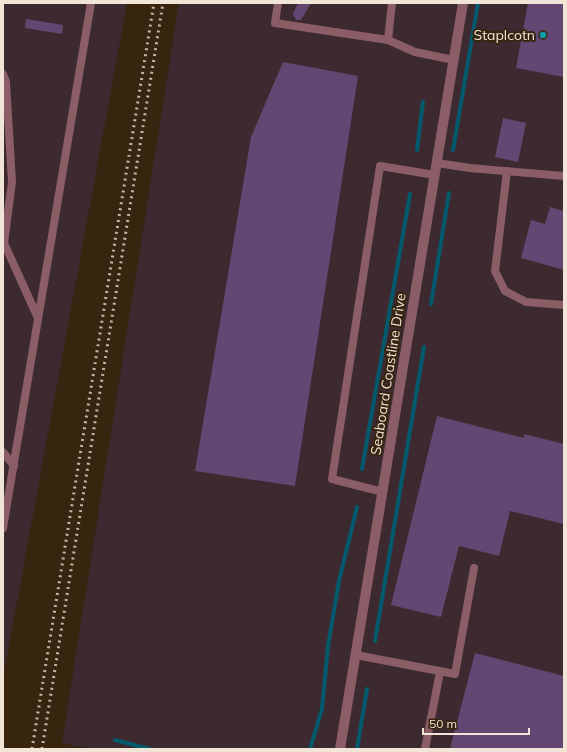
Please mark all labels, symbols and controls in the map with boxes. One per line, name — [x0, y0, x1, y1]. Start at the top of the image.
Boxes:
place label: Staplcotn — [473, 26, 535, 44]
marker: Staplcotn — [538, 30, 548, 40]
street label: Seaboard Coastline Drive — [366, 292, 410, 456]
scale bar — [423, 710, 529, 736]
text: 50 m — [429, 716, 457, 731]

